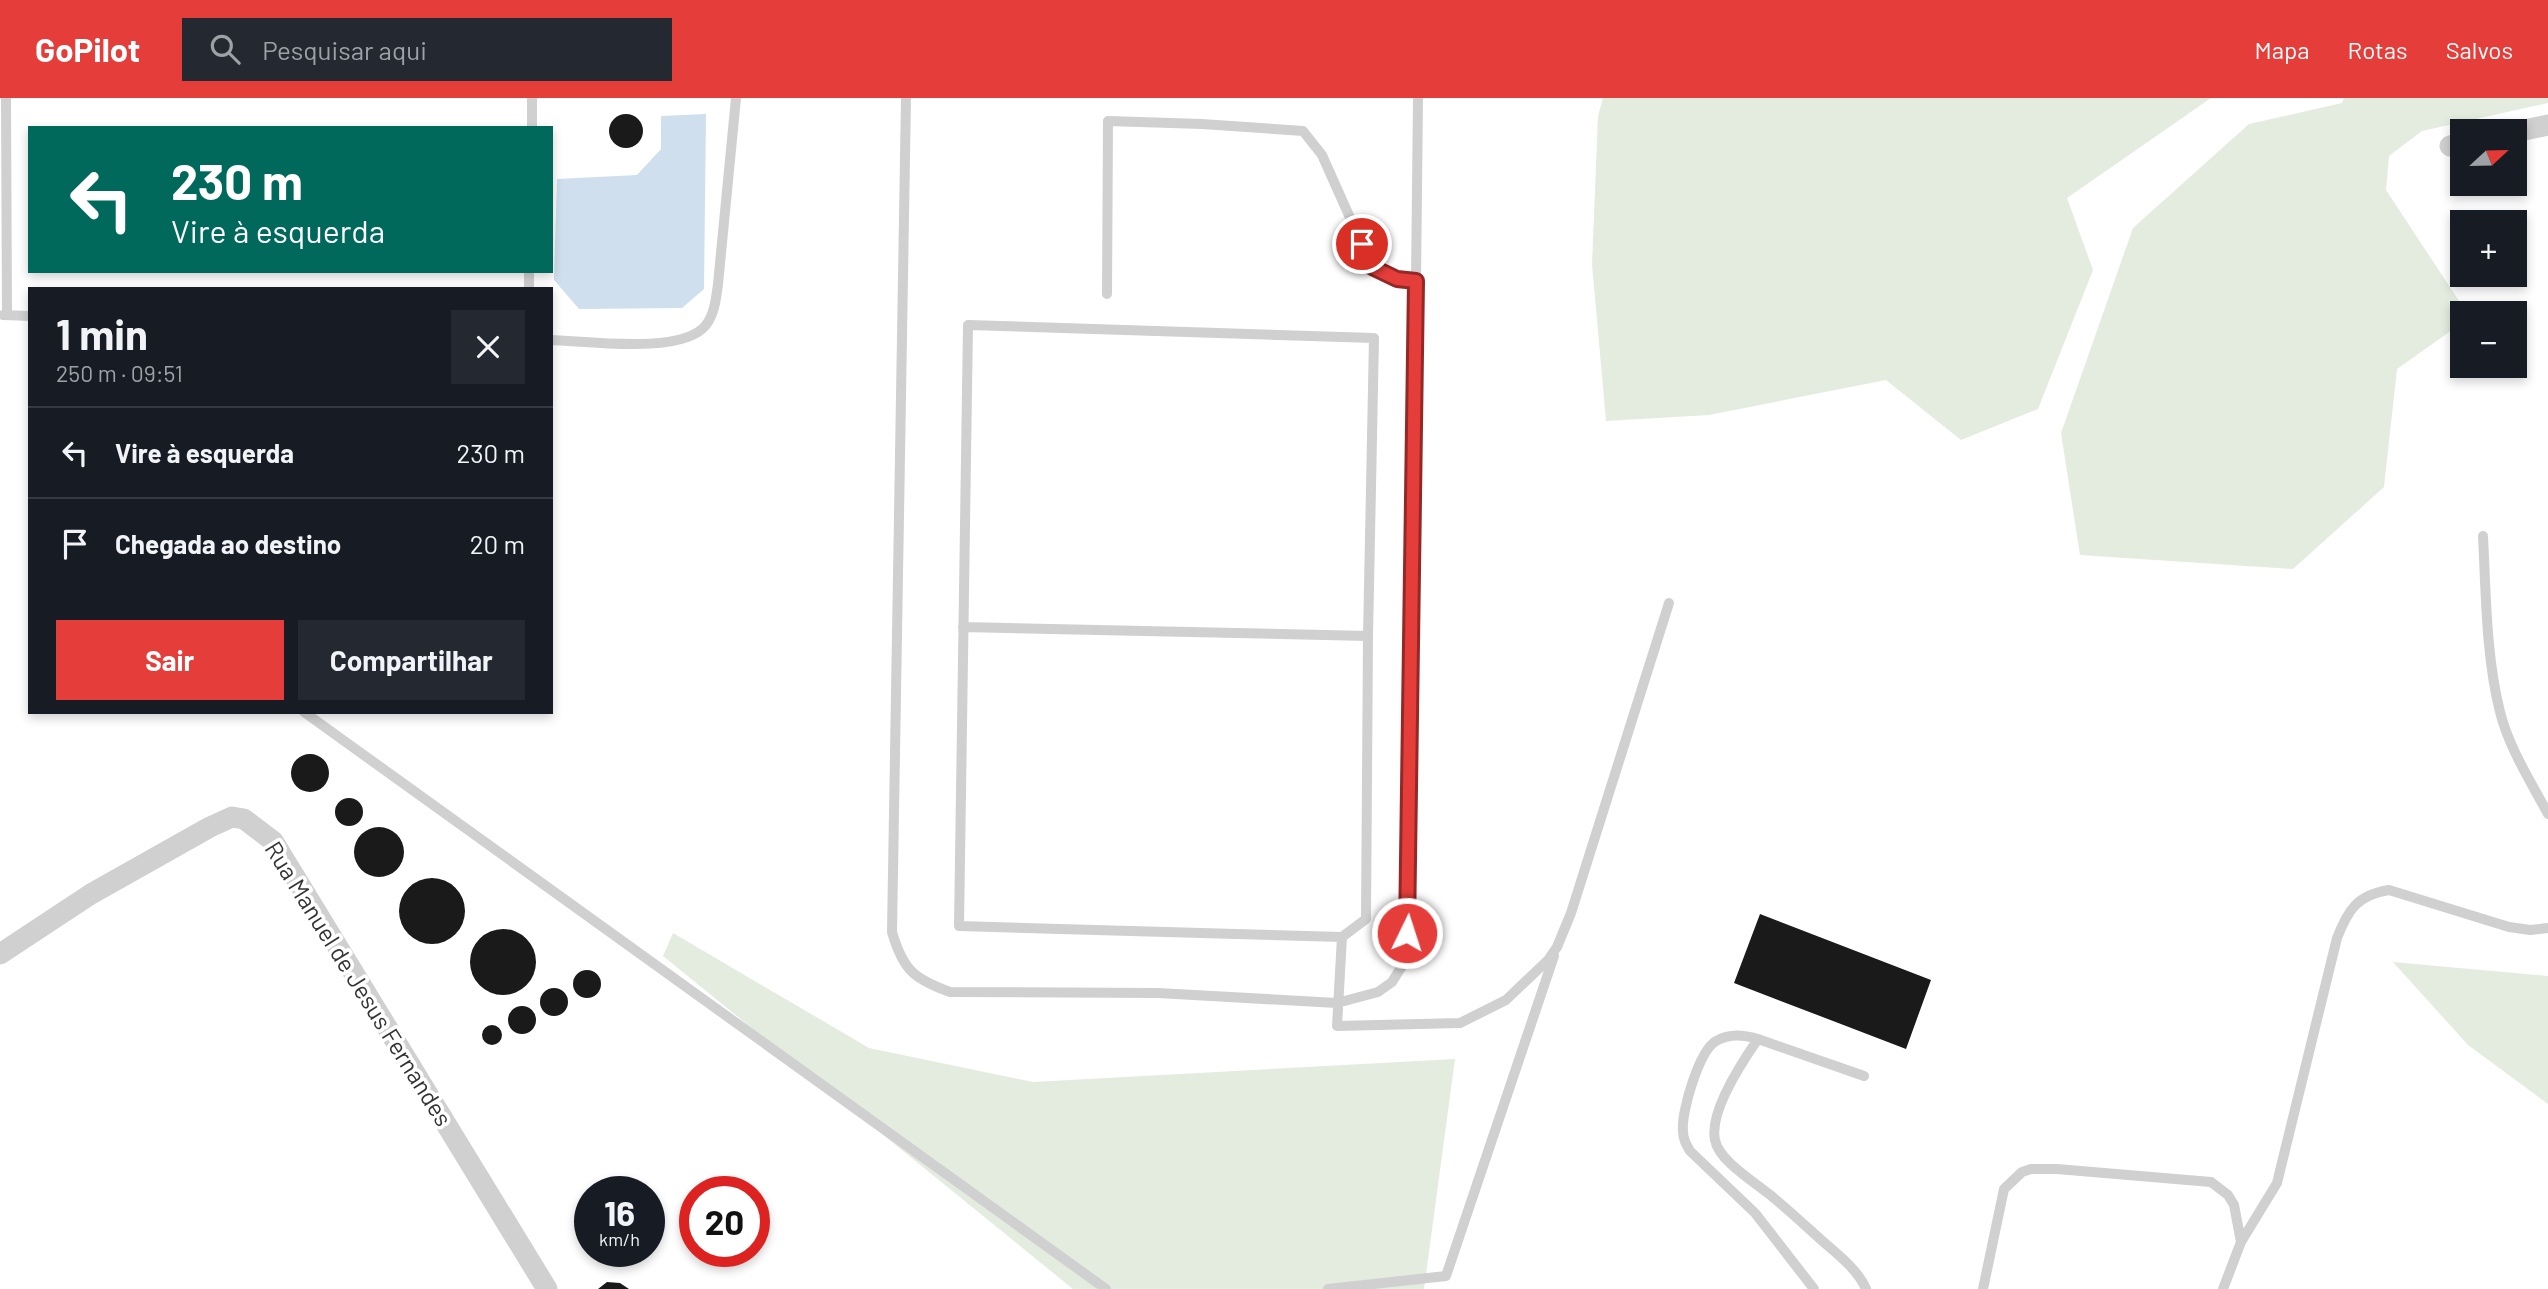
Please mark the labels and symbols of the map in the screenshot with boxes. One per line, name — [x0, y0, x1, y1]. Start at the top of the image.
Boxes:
north arrow — [2450, 119, 2527, 196]
pin — [1332, 214, 1392, 274]
street label: Rua Manuel de Jesus Fernandes — [259, 836, 459, 1131]
position arrow — [1370, 896, 1444, 970]
speed limit sign: 20 — [679, 1176, 770, 1267]

